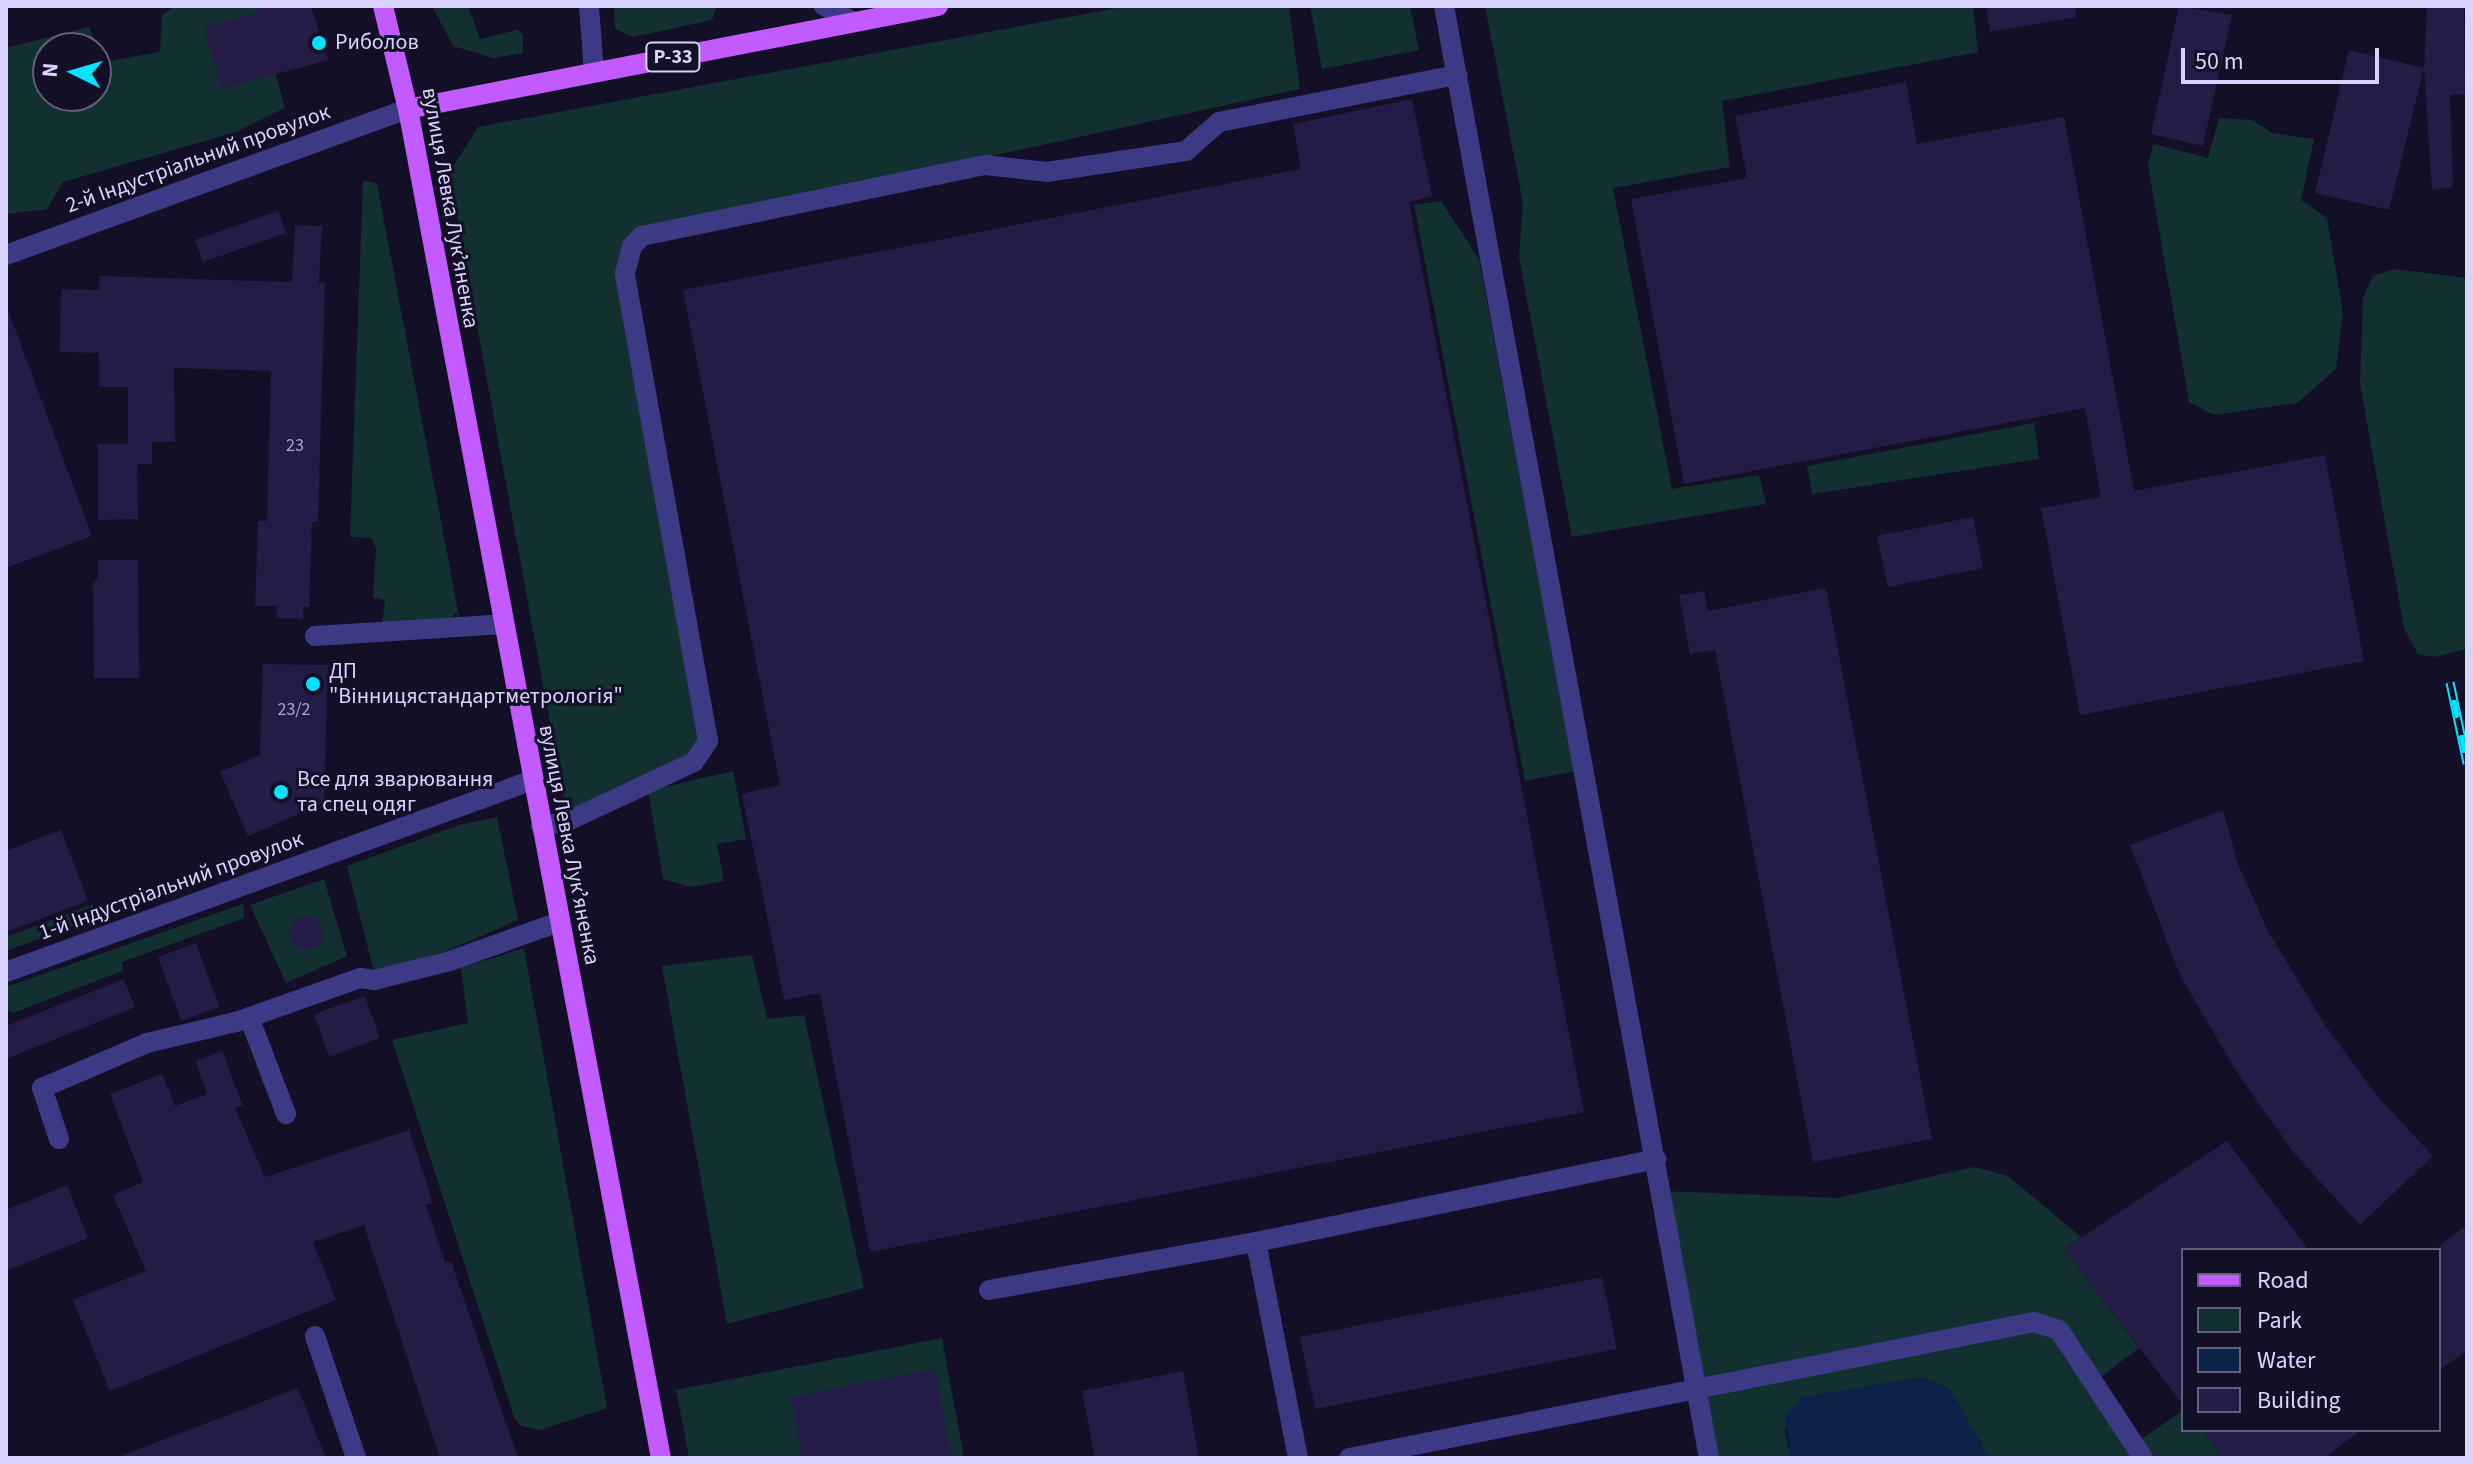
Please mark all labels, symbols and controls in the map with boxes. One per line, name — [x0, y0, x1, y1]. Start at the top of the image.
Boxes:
place label: Риболов — [335, 30, 419, 56]
north arrow — [32, 32, 112, 112]
scale bar — [2185, 32, 2383, 82]
marker: Риболов — [310, 34, 328, 52]
road number: Р-33 — [645, 41, 701, 73]
text: 50 m — [2195, 44, 2244, 79]
text: N — [34, 61, 67, 79]
street label: вулиця Левка Лукʼяненка — [416, 86, 484, 330]
street label: 2-й Індустріальний провулок — [62, 99, 334, 219]
house number: 23 — [286, 435, 304, 457]
place label: ДП "Вінницястандартметрологія" — [329, 658, 623, 710]
marker: ДП "Вінницястандартметрологія" — [304, 675, 322, 693]
house number: 23/2 — [277, 699, 311, 721]
street label: вулиця Левка Лукʼяненка — [533, 723, 605, 967]
place label: Все для зварювання та спец одяг — [297, 766, 493, 818]
marker: Все для зварювання та спец одяг — [272, 783, 290, 801]
street label: 1-й Індустріальний провулок — [35, 826, 307, 946]
legend — [2181, 1248, 2441, 1432]
text: Road — [2257, 1263, 2309, 1298]
text: Park — [2257, 1303, 2302, 1338]
text: Water — [2257, 1343, 2315, 1378]
text: Building — [2257, 1383, 2341, 1418]

